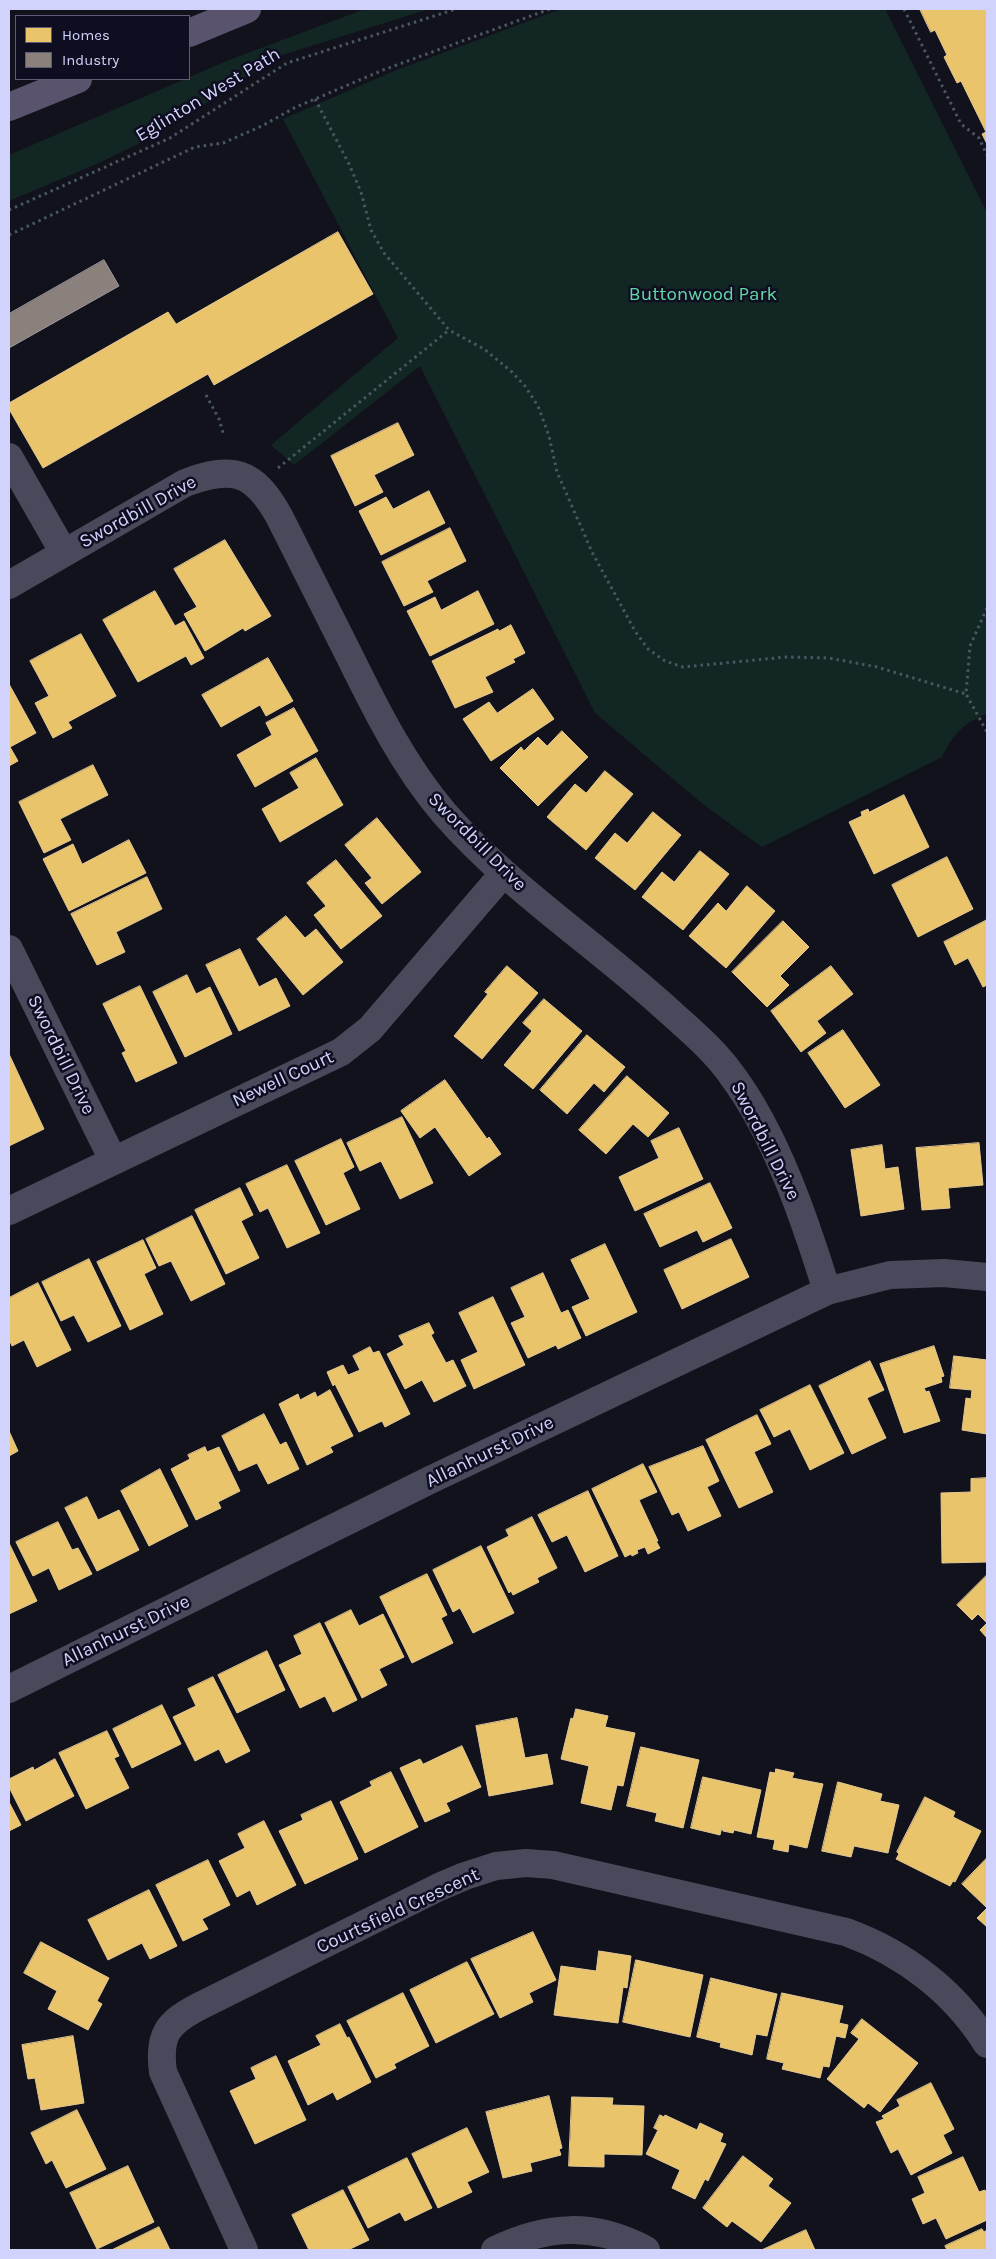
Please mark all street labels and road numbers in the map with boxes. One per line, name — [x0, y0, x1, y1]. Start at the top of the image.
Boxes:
street label: Eglinton West Path — [132, 43, 284, 147]
street label: Swordbill Drive — [76, 470, 200, 554]
street label: Swordbill Drive — [423, 788, 531, 896]
street label: Swordbill Drive — [22, 991, 100, 1119]
street label: Newell Court — [229, 1046, 337, 1112]
street label: Swordbill Drive — [725, 1078, 805, 1204]
street label: Allanhurst Drive — [422, 1411, 558, 1493]
street label: Allanhurst Drive — [58, 1590, 194, 1672]
street label: Courtsfield Crescent — [313, 1863, 483, 1959]

